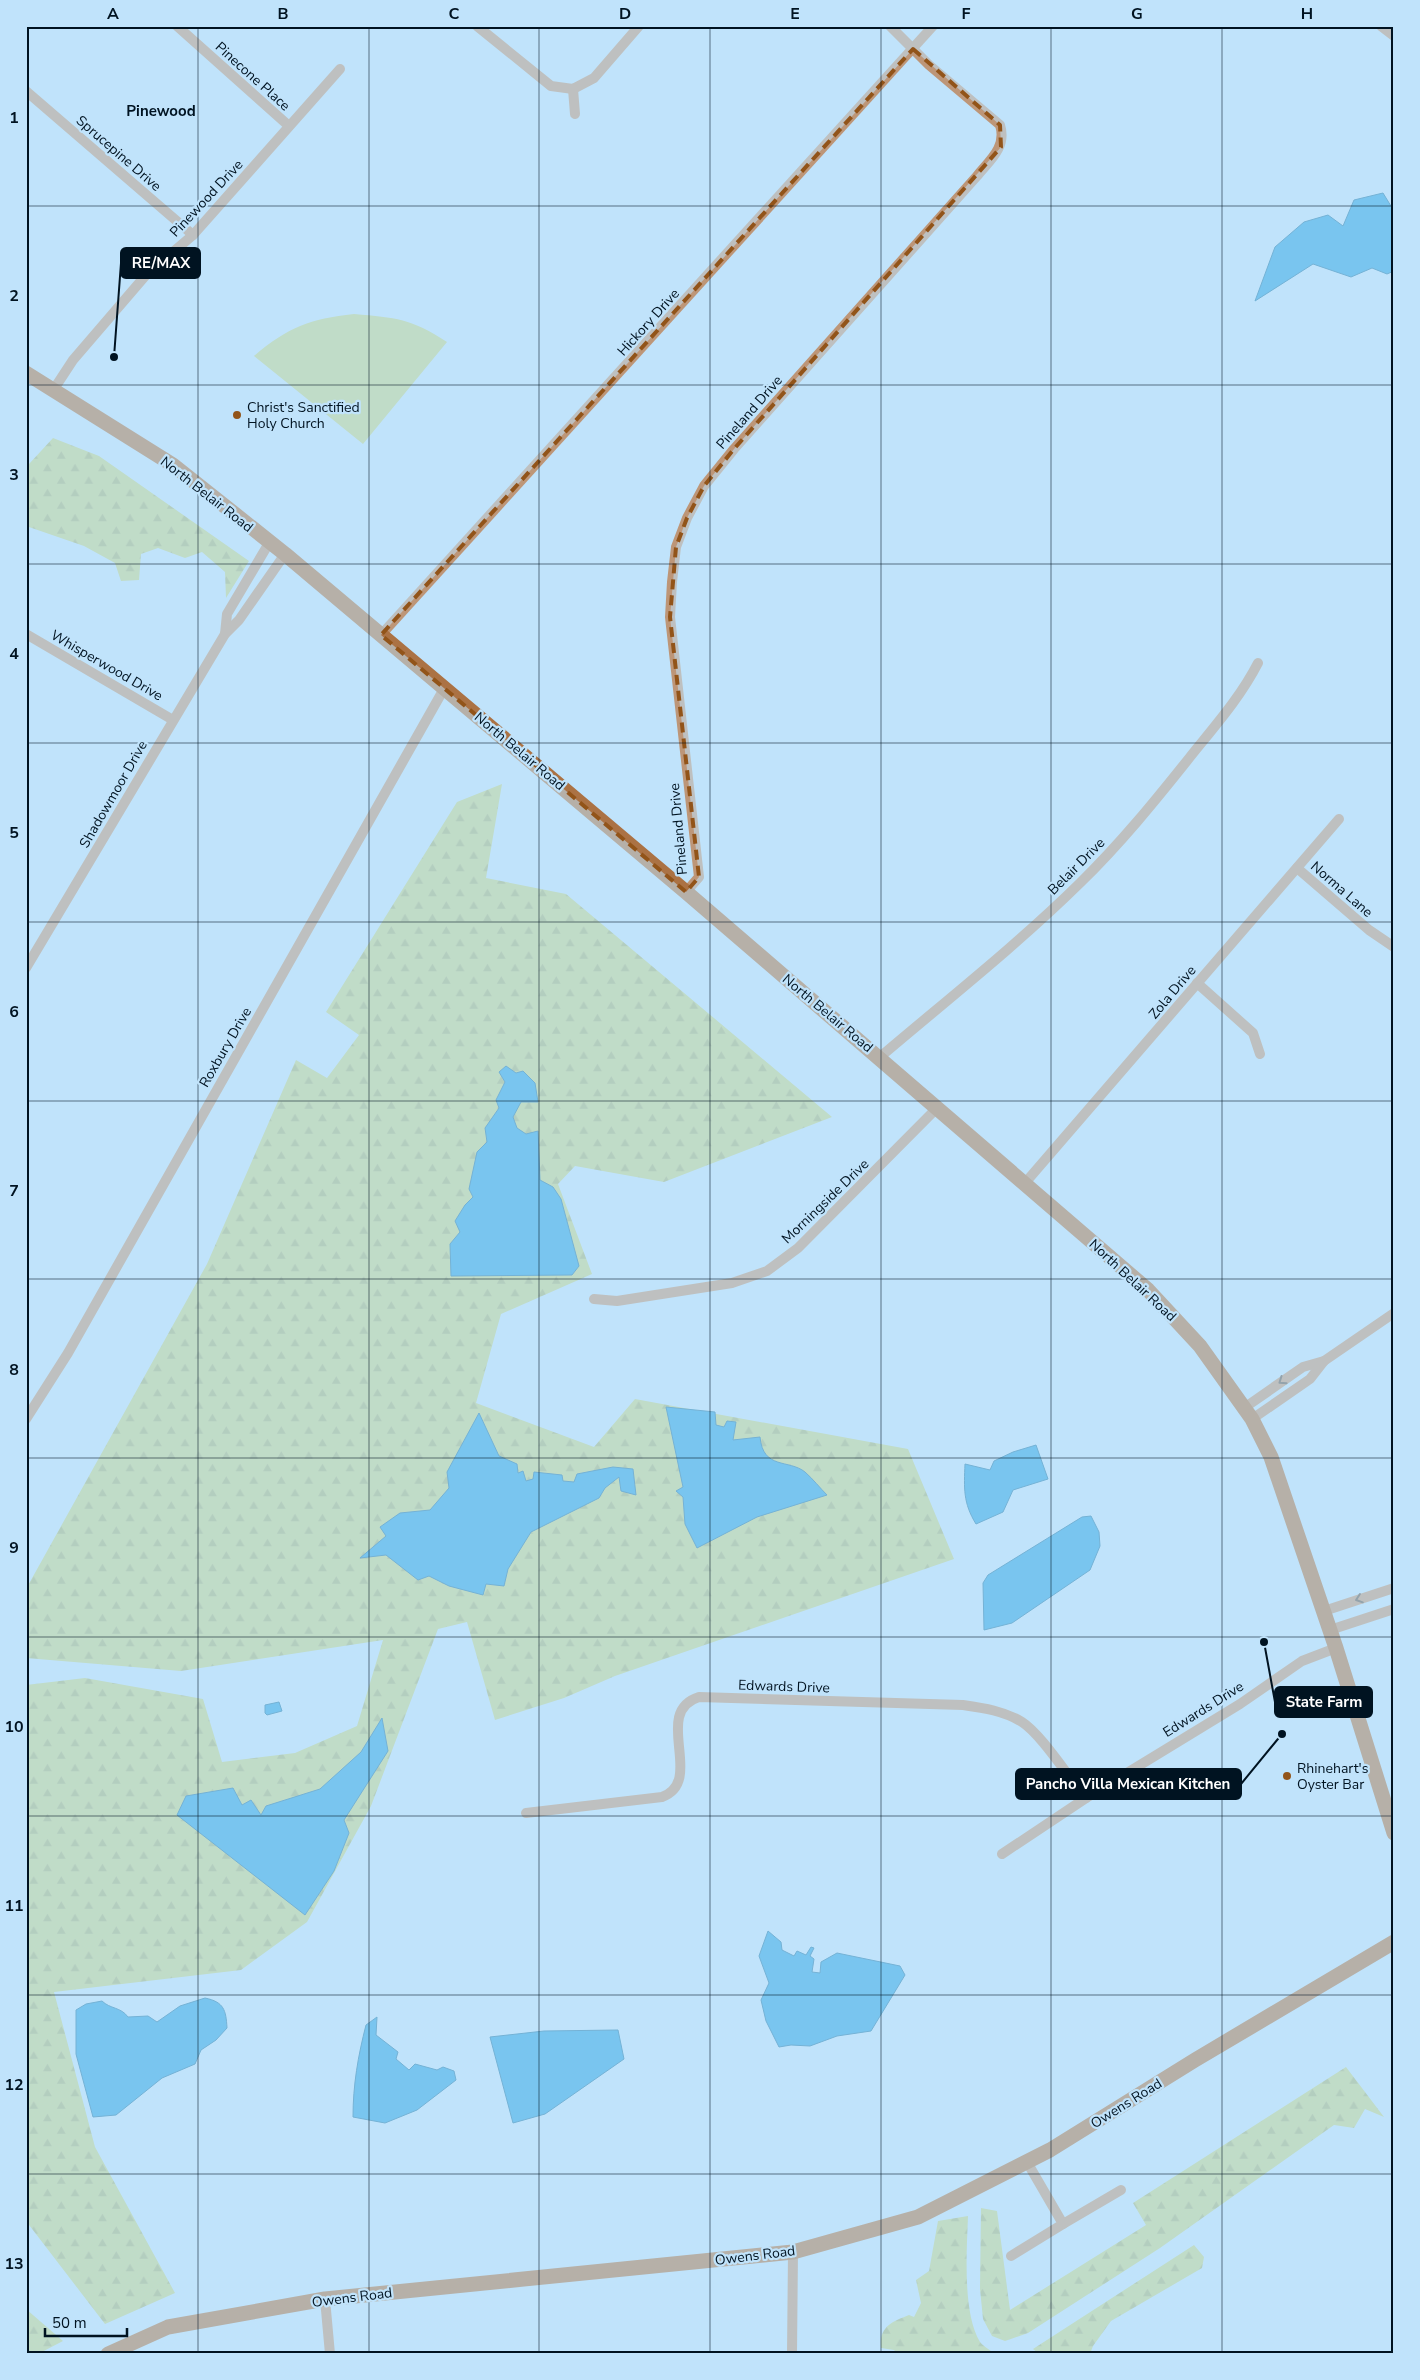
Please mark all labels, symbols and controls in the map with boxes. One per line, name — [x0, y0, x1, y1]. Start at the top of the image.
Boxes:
text: A — [107, 3, 119, 25]
text: B — [277, 3, 289, 25]
text: C — [449, 3, 460, 25]
text: D — [619, 3, 631, 25]
text: E — [790, 3, 800, 25]
text: F — [962, 3, 971, 25]
text: G — [1131, 3, 1143, 25]
text: H — [1301, 3, 1313, 25]
street label: Pinecone Place — [211, 38, 294, 115]
district label: Pinewood — [126, 101, 196, 121]
text: 1 — [9, 107, 19, 129]
street label: Sprucepine Drive — [72, 111, 165, 196]
street label: Pinewood Drive — [165, 155, 247, 241]
callout: RE/MAX — [121, 248, 200, 278]
text: RE/MAX — [132, 253, 191, 273]
text: 2 — [9, 285, 19, 307]
street label: Hickory Drive — [613, 285, 684, 360]
street label: Pineland Drive — [712, 371, 787, 453]
place label: Christ's Sanctified Holy Church — [247, 398, 360, 433]
marker: Christ's Sanctified Holy Church — [231, 409, 243, 421]
street label: North Belair Road — [156, 452, 257, 537]
text: 3 — [9, 464, 19, 486]
street label: Whisperwood Drive — [47, 626, 166, 705]
text: 4 — [9, 643, 19, 665]
street label: North Belair Road — [470, 708, 569, 795]
street label: Shadowmoor Drive — [75, 737, 152, 851]
street label: Pineland Drive — [665, 782, 692, 876]
text: 5 — [9, 822, 19, 844]
street label: Belair Drive — [1044, 834, 1109, 899]
street label: Norma Lane — [1307, 857, 1377, 922]
street label: Zola Drive — [1144, 962, 1200, 1023]
street label: North Belair Road — [778, 970, 877, 1057]
text: 6 — [9, 1001, 19, 1023]
street label: Roxbury Drive — [195, 1004, 256, 1091]
street label: Morningside Drive — [778, 1155, 873, 1248]
text: 7 — [9, 1180, 19, 1202]
street label: North Belair Road — [1085, 1235, 1180, 1326]
text: 8 — [9, 1359, 19, 1381]
one-way arrow — [1279, 1375, 1288, 1384]
text: 9 — [9, 1537, 19, 1559]
one-way arrow — [1355, 1594, 1364, 1604]
street label: Edwards Drive — [738, 1675, 830, 1698]
street label: Edwards Drive — [1159, 1677, 1247, 1742]
callout: State Farm — [1275, 1687, 1372, 1717]
text: State Farm — [1286, 1692, 1362, 1712]
text: 10 — [4, 1716, 24, 1738]
place label: Rhinehart's Oyster Bar — [1297, 1759, 1369, 1794]
callout: Pancho Villa Mexican Kitchen — [1016, 1769, 1241, 1799]
marker: Rhinehart's Oyster Bar — [1281, 1770, 1293, 1782]
text: Pancho Villa Mexican Kitchen — [1026, 1774, 1230, 1794]
text: 11 — [4, 1895, 24, 1917]
text: 12 — [4, 2074, 24, 2096]
street label: Owens Road — [1087, 2074, 1166, 2133]
street label: Owens Road — [714, 2241, 796, 2270]
text: 13 — [4, 2253, 24, 2275]
street label: Owens Road — [311, 2283, 393, 2312]
scale bar — [45, 2305, 128, 2337]
text: 50 m — [52, 2313, 87, 2333]

